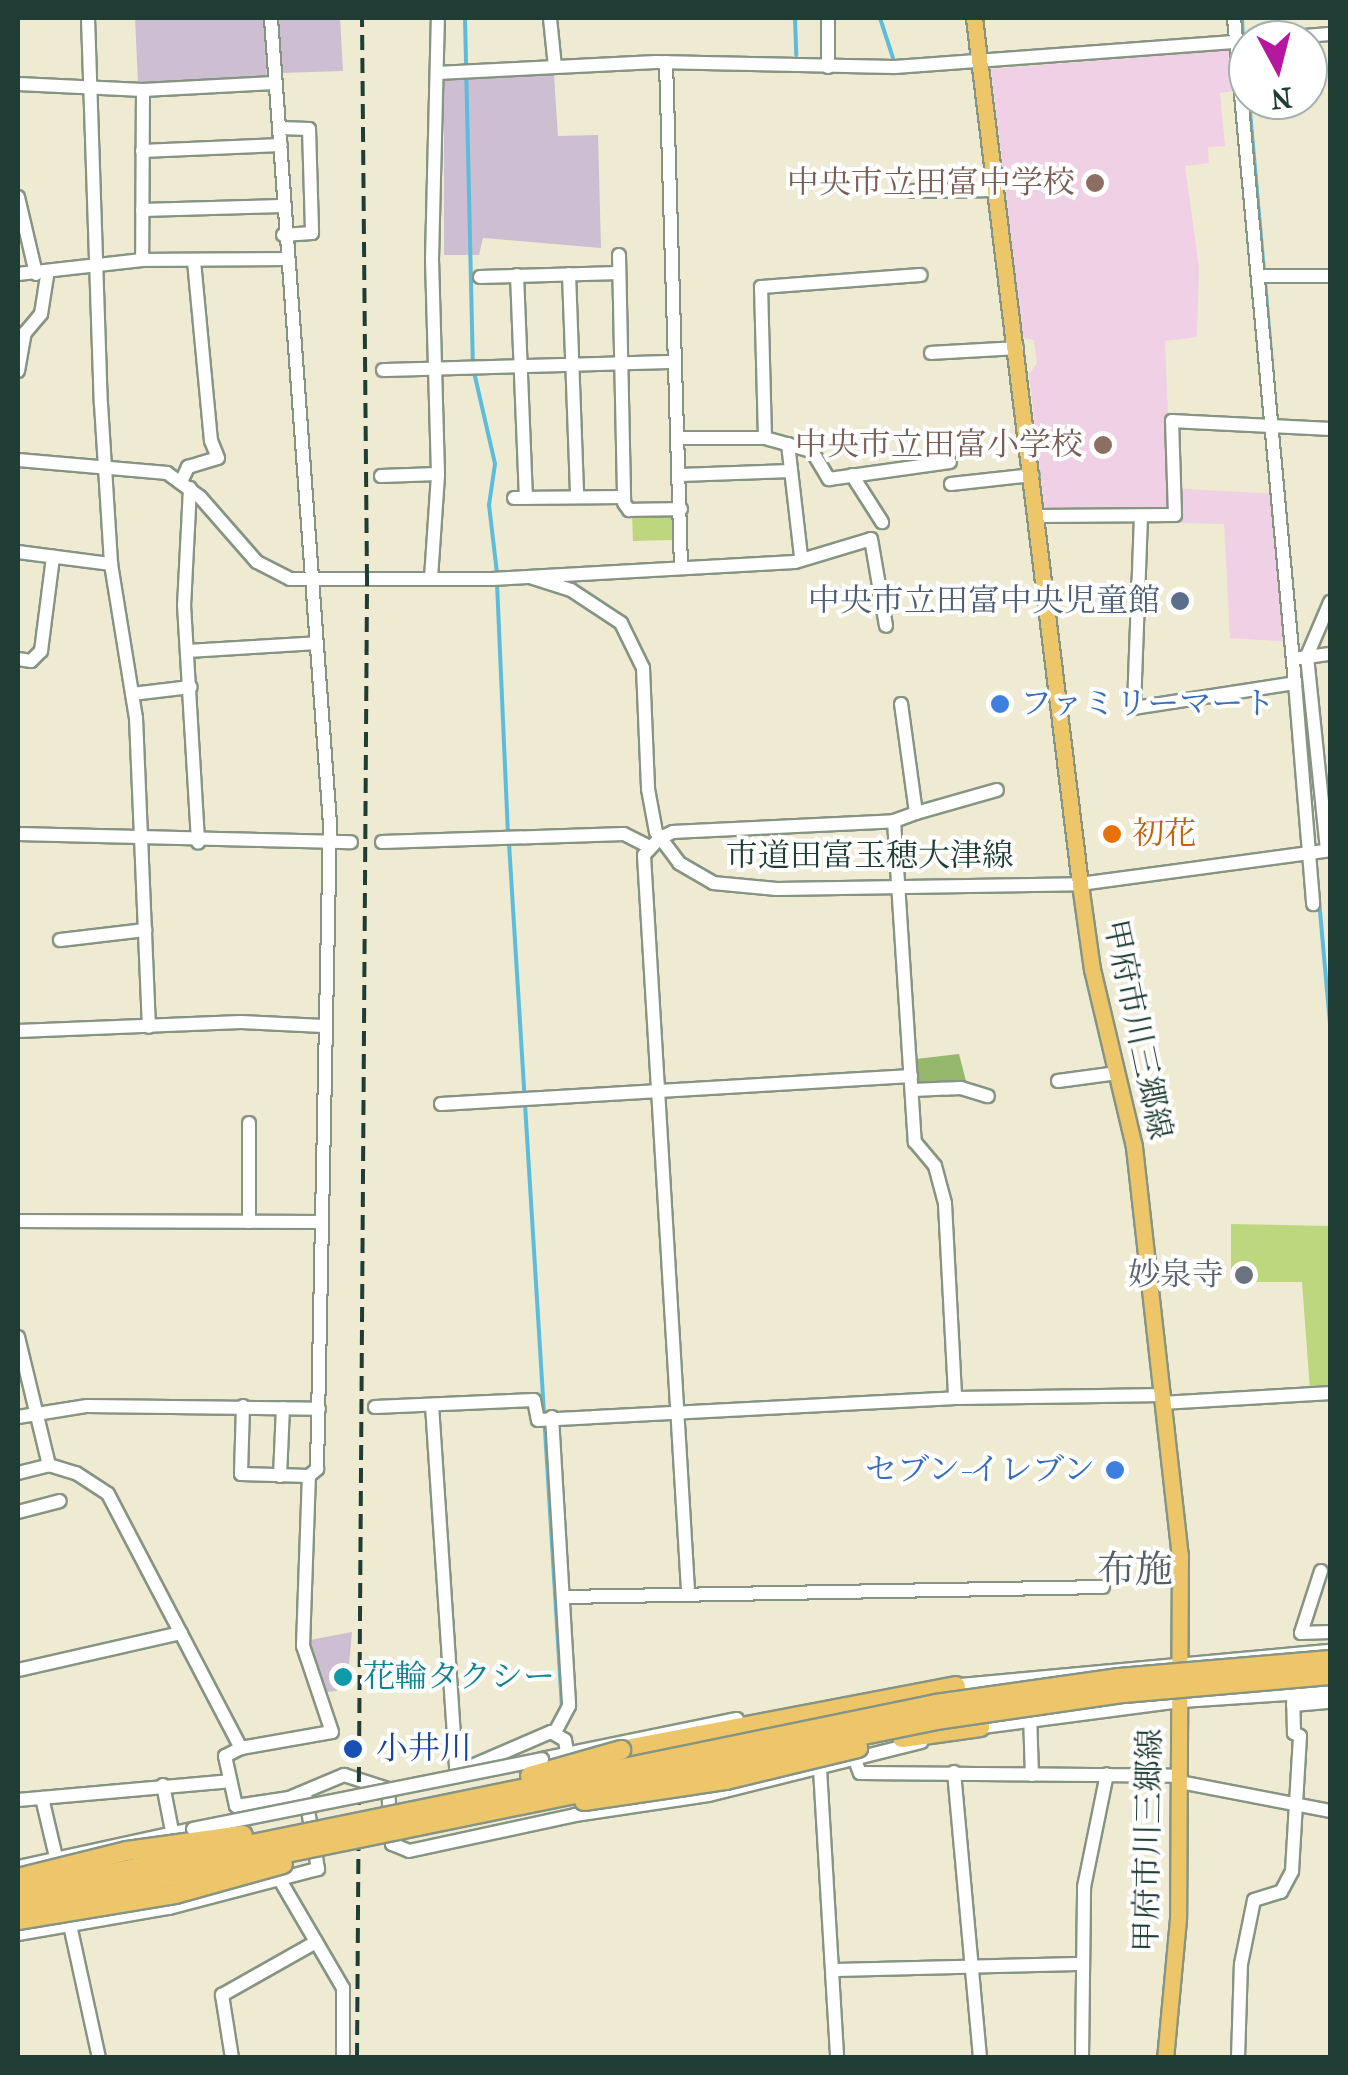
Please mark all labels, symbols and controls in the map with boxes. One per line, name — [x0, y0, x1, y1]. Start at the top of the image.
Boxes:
north arrow — [1228, 20, 1328, 120]
text: N — [1269, 81, 1294, 116]
place label: 中央市立田富中学校 — [787, 164, 1075, 202]
marker: 中央市立田富中学校 — [1084, 172, 1106, 194]
place label: 中央市立田富小学校 — [795, 426, 1083, 464]
marker: 中央市立田富小学校 — [1092, 434, 1114, 456]
place label: 中央市立田富中央児童館 — [808, 582, 1160, 620]
marker: 中央市立田富中央児童館 — [1169, 590, 1191, 612]
place label: ファミリーマート — [1020, 685, 1276, 723]
marker: ファミリーマート — [989, 693, 1011, 715]
place label: 初花 — [1132, 815, 1196, 853]
marker: 初花 — [1101, 823, 1123, 845]
street label: 市道田富玉穂大津線 — [726, 837, 1014, 875]
street label: 甲府市川三郷線 — [1095, 916, 1179, 1144]
place label: 妙泉寺 — [1128, 1256, 1224, 1294]
marker: 妙泉寺 — [1233, 1264, 1255, 1286]
place label: セブン-イレブン — [863, 1451, 1095, 1489]
marker: セブン-イレブン — [1104, 1459, 1126, 1481]
district label: 布施 — [1097, 1547, 1173, 1593]
place label: 花輪タクシー — [363, 1658, 555, 1696]
marker: 花輪タクシー — [332, 1666, 354, 1688]
street label: 甲府市川三郷線 — [1128, 1728, 1170, 1952]
place label: 小井川 — [376, 1730, 472, 1768]
marker: 小井川 — [340, 1736, 366, 1762]

